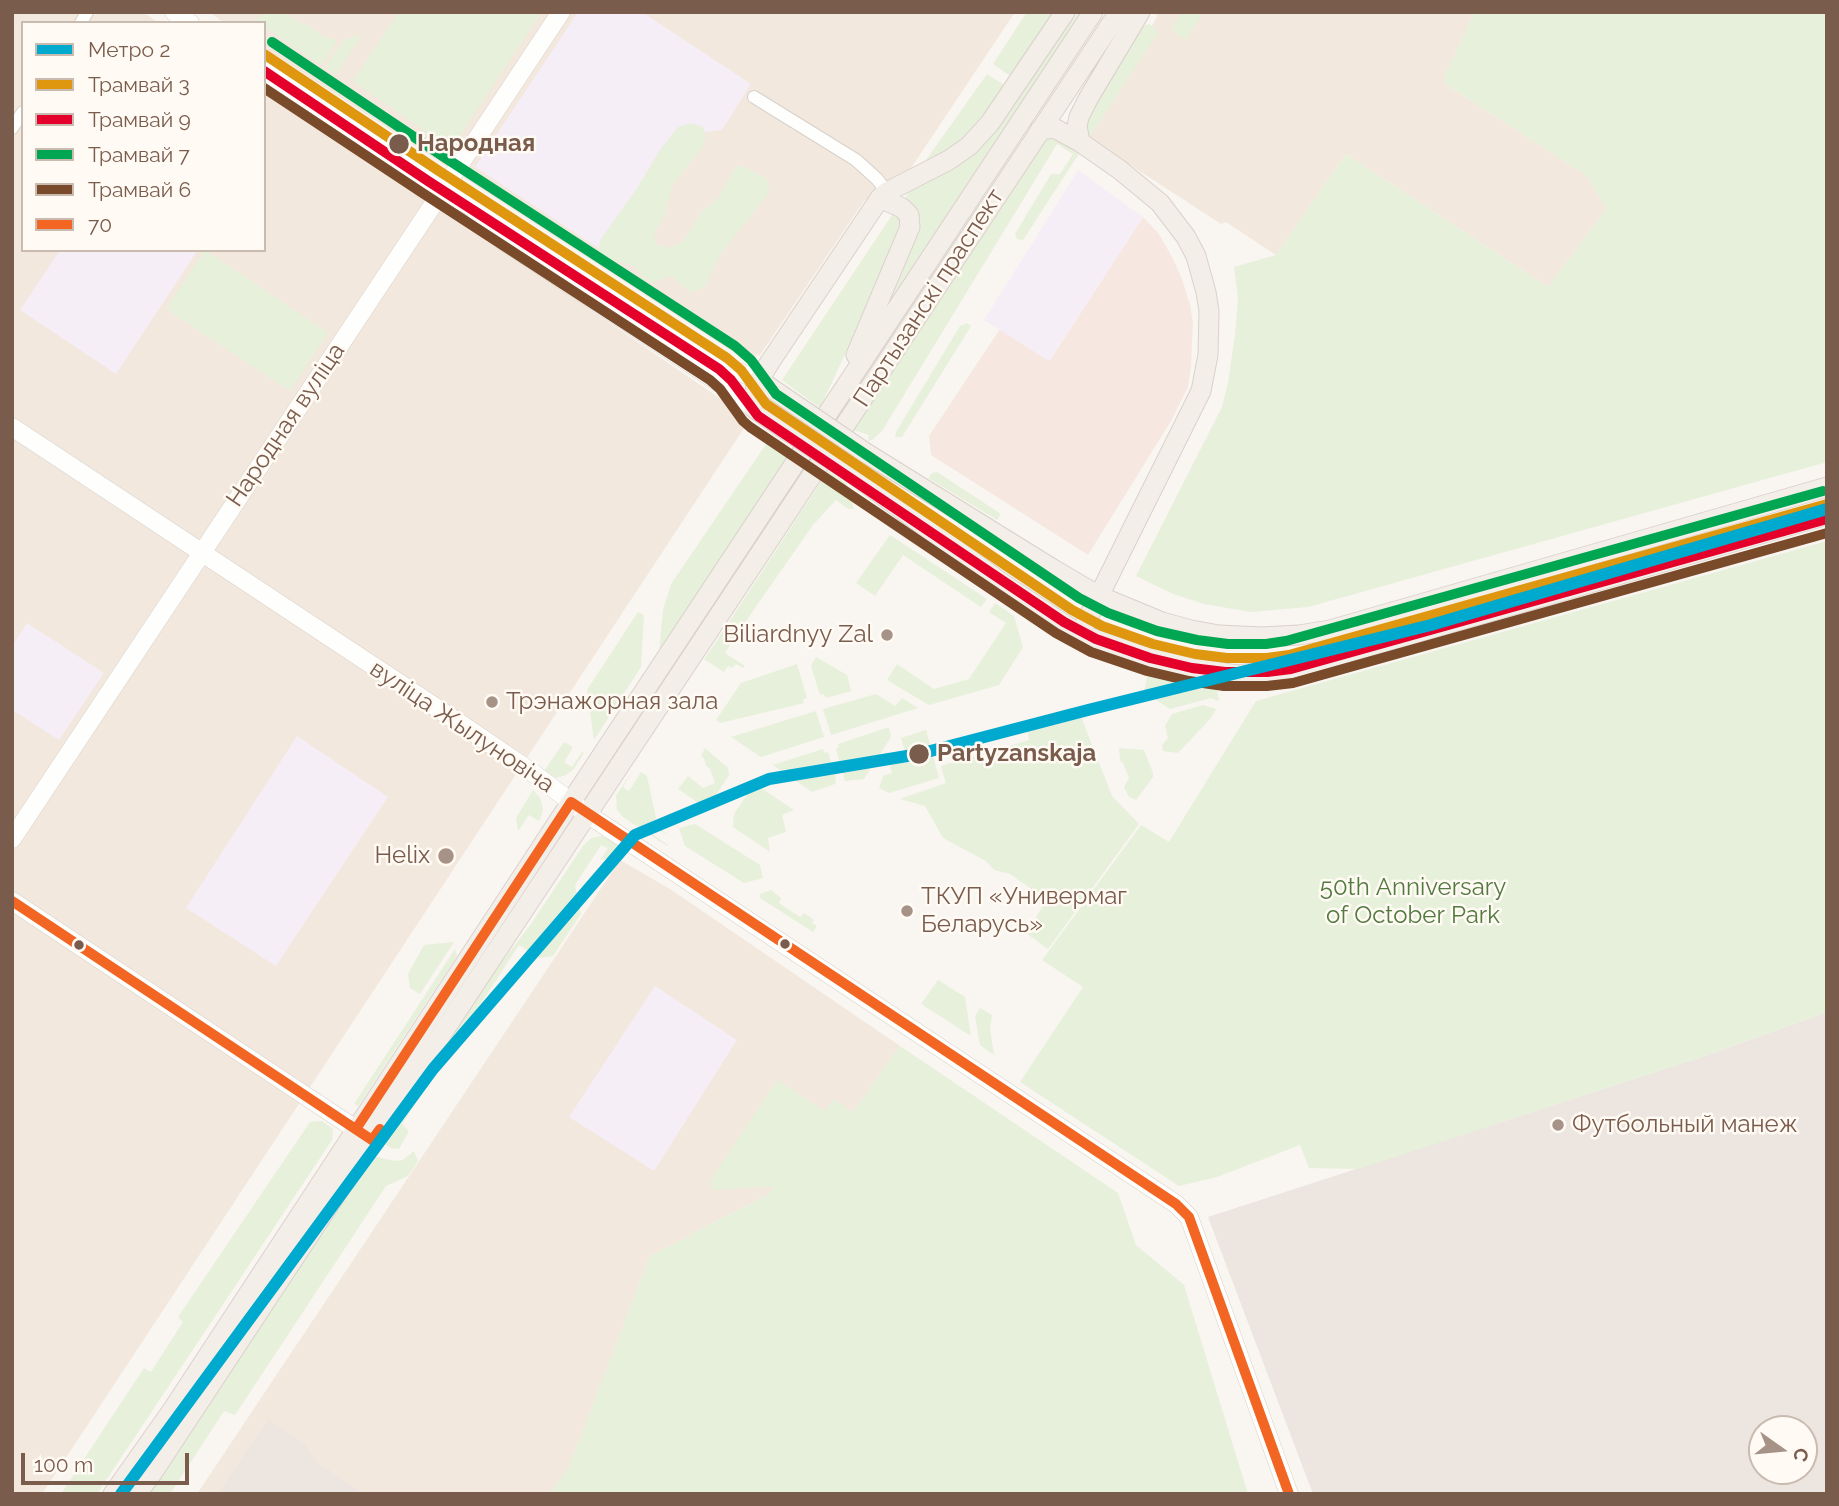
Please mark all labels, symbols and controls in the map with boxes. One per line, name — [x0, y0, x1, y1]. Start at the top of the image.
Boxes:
legend — [21, 21, 266, 252]
text: Метро 2 — [88, 37, 170, 62]
text: Трамвай 3 — [88, 72, 190, 97]
text: Трамвай 9 — [88, 107, 191, 132]
place label: Народная — [417, 130, 535, 158]
marker: Народная — [387, 132, 411, 156]
text: Трамвай 7 — [88, 142, 190, 167]
text: Трамвай 6 — [88, 177, 191, 202]
street label: Партызанскі праспект — [848, 184, 1010, 412]
text: 70 — [88, 212, 112, 237]
street label: Народная вуліца — [221, 338, 351, 512]
place label: Biliardnyy Zal — [723, 621, 873, 649]
marker: Biliardnyy Zal — [879, 627, 895, 643]
street label: вуліца Жылуновіча — [364, 655, 560, 799]
place label: Трэнажорная зала — [506, 688, 718, 716]
marker: Трэнажорная зала — [484, 694, 500, 710]
place label: Partyzanskaja — [937, 740, 1096, 768]
marker: Partyzanskaja — [907, 742, 931, 766]
place label: Helix — [375, 842, 430, 870]
marker: Helix — [436, 846, 456, 866]
park label: 50th Anniversary of October Park — [1320, 874, 1506, 930]
place label: ТКУП «Универмаг Беларусь» — [921, 883, 1127, 939]
marker: ТКУП «Универмаг Беларусь» — [899, 903, 915, 919]
unlabelled marker — [778, 937, 792, 951]
unlabelled marker — [72, 938, 86, 952]
place label: Футбольный манеж — [1572, 1111, 1798, 1139]
marker: Футбольный манеж — [1550, 1117, 1566, 1133]
north arrow — [1748, 1415, 1818, 1485]
scale bar — [24, 1440, 192, 1484]
text: С — [1789, 1446, 1814, 1464]
text: 100 m — [34, 1452, 93, 1477]

